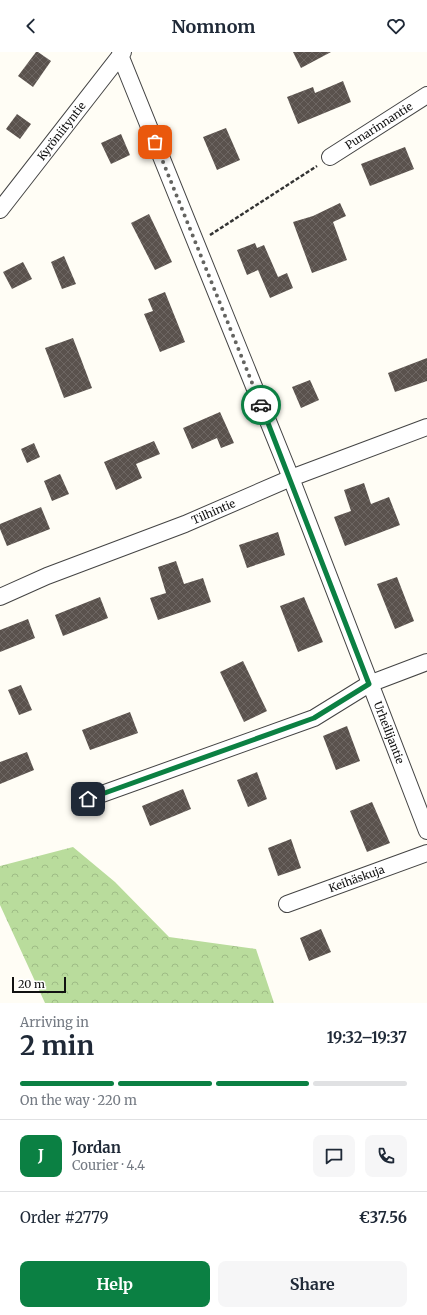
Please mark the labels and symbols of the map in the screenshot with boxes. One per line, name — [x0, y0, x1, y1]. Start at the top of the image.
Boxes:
street label: Kyröniityntie — [34, 99, 89, 163]
street label: Punarinnantie — [343, 99, 415, 152]
pin — [138, 125, 172, 159]
courier — [241, 385, 281, 425]
street label: Tilhintie — [189, 496, 238, 527]
street label: Urheilijantie — [371, 699, 408, 766]
pin — [71, 782, 105, 816]
street label: Keihäskuja — [327, 862, 386, 895]
scale bar — [12, 975, 66, 994]

